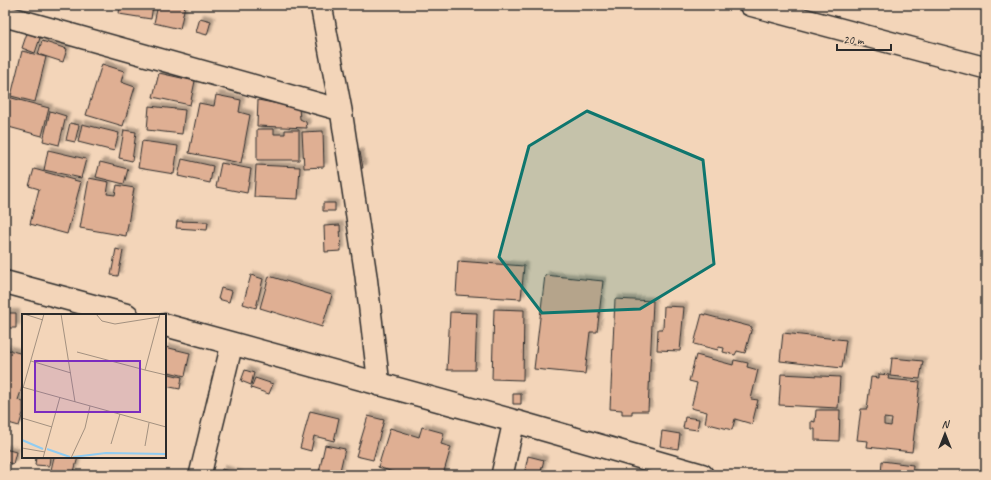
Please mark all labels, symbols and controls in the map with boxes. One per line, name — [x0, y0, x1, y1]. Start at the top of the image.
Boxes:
scale bar — [837, 26, 891, 52]
text: 20 m — [843, 32, 865, 48]
inset map — [22, 314, 166, 458]
north arrow — [925, 414, 965, 454]
text: N — [942, 417, 951, 431]

